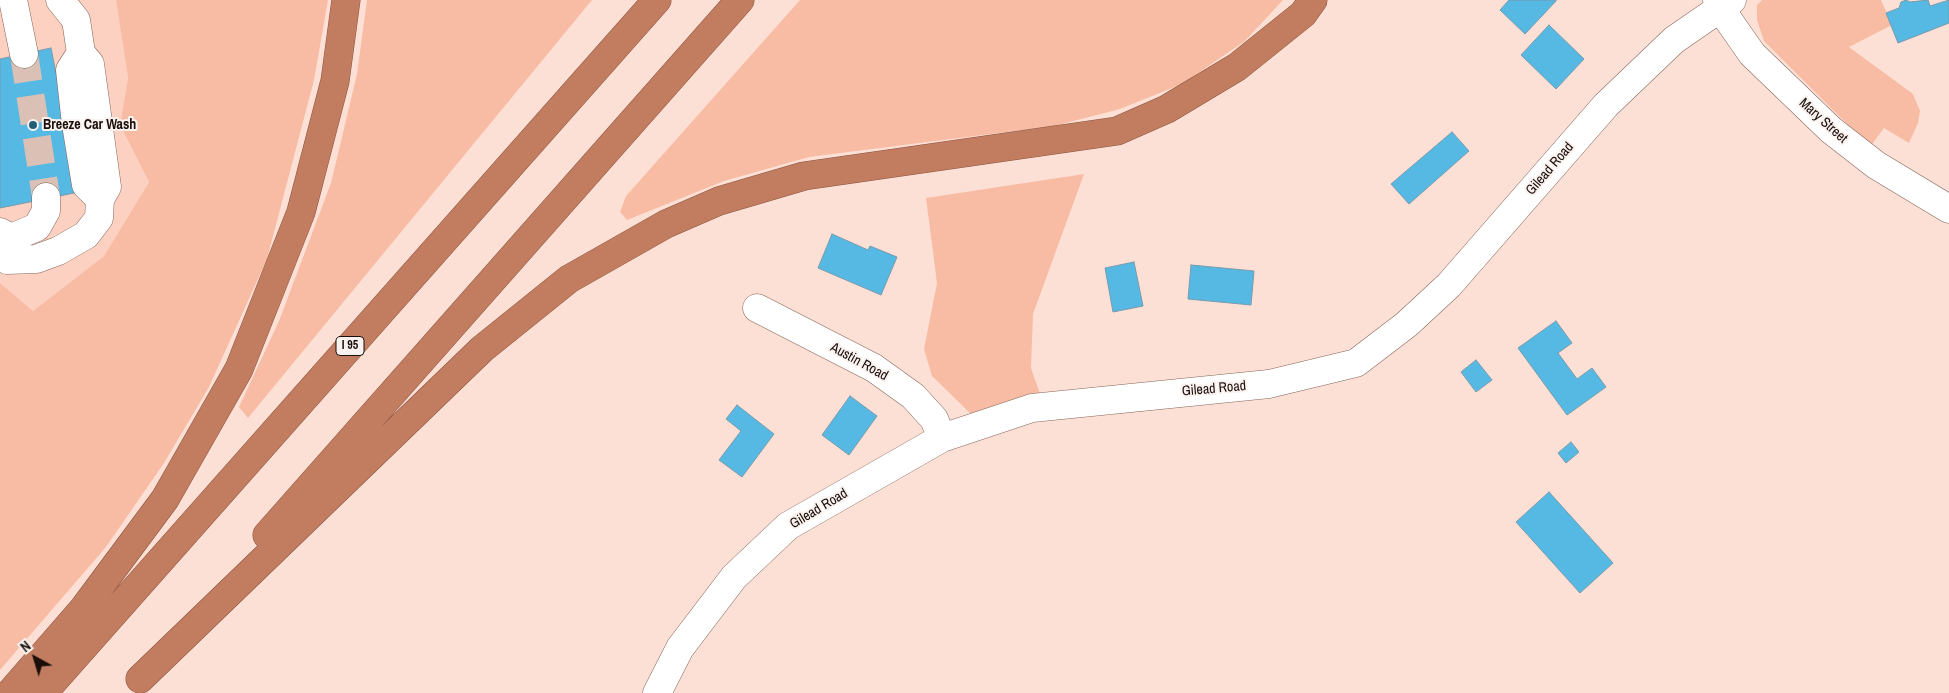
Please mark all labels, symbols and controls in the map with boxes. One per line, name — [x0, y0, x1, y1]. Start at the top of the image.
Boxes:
street label: Mary Street — [1795, 95, 1851, 147]
place label: Breeze Car Wash — [43, 117, 136, 133]
marker: Breeze Car Wash — [27, 119, 39, 131]
street label: Gilead Road — [1523, 139, 1577, 199]
road number: I 95 — [336, 336, 364, 356]
street label: Austin Road — [827, 339, 891, 385]
street label: Gilead Road — [1181, 378, 1247, 400]
street label: Gilead Road — [787, 485, 851, 533]
north arrow — [10, 633, 60, 683]
text: N — [17, 637, 34, 656]

